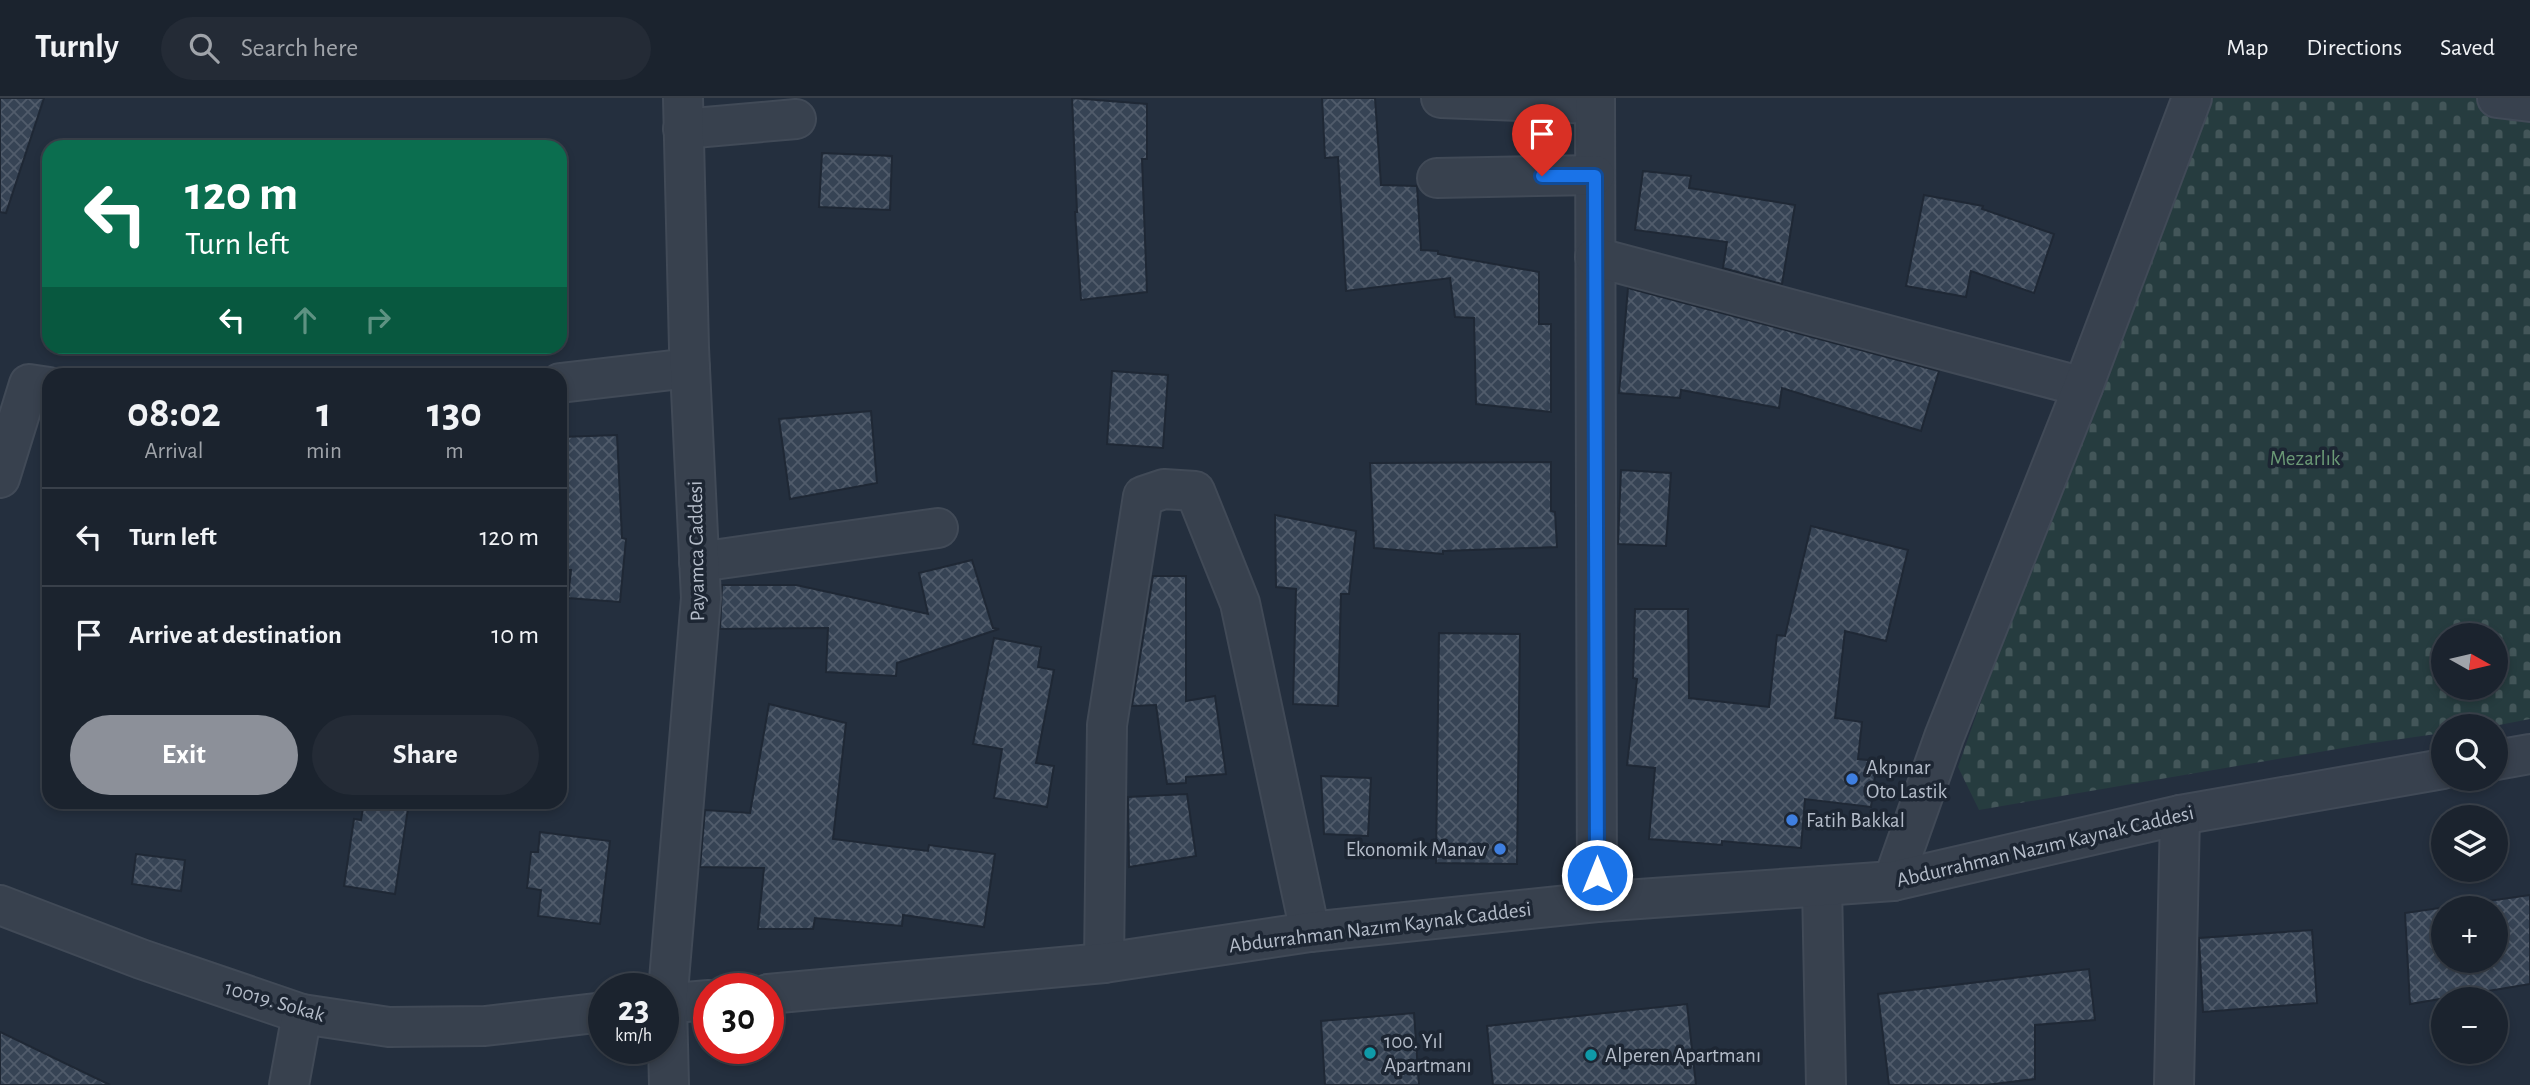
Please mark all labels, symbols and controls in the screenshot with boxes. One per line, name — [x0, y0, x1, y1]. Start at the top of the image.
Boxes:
search box — [161, 17, 651, 80]
icon: search — [185, 29, 223, 67]
text: Turnly — [35, 31, 119, 64]
text: Search here — [241, 35, 358, 61]
text: Map — [2226, 36, 2268, 60]
text: Directions — [2306, 36, 2402, 60]
text: Saved — [2440, 36, 2495, 60]
pin — [1512, 104, 1572, 176]
icon: arrive — [1523, 115, 1561, 153]
icon: left — [70, 168, 161, 259]
text: 120 m — [185, 170, 298, 219]
text: Turn left — [185, 228, 289, 260]
icon: left — [213, 301, 251, 339]
icon: ahead — [286, 301, 324, 339]
icon: right — [359, 301, 397, 339]
text: 08:02 — [127, 392, 221, 434]
text: 1 — [316, 392, 331, 434]
text: 130 — [427, 392, 482, 434]
text: Arrival — [144, 440, 204, 463]
text: min — [306, 440, 342, 463]
text: m — [445, 440, 464, 463]
park label: Mezarlık — [2270, 448, 2341, 469]
street label: Payamca Caddesi — [685, 480, 708, 621]
icon: left — [70, 518, 108, 556]
text: Turn left — [129, 524, 217, 550]
text: 120 m — [479, 524, 539, 550]
icon: arrive — [70, 616, 108, 654]
text: Arrive at destination — [129, 622, 342, 648]
text: 10 m — [491, 622, 539, 648]
north arrow — [2431, 623, 2508, 700]
map controls — [2431, 623, 2508, 1064]
button: search — [2431, 714, 2508, 791]
button: Exit — [70, 715, 298, 795]
button: Share — [312, 715, 539, 795]
place label: Akpınar Oto Lastik — [1866, 757, 1948, 802]
marker: Akpınar Oto Lastik — [1844, 771, 1860, 787]
street label: Abdurrahman Nazım Kaynak Caddesi — [1894, 802, 2196, 891]
button: layers — [2431, 805, 2508, 882]
place label: Fatih Bakkal — [1806, 810, 1905, 831]
marker: Fatih Bakkal — [1784, 812, 1800, 828]
position arrow — [1560, 838, 1634, 912]
place label: Ekonomik Manav — [1346, 839, 1486, 860]
marker: Ekonomik Manav — [1492, 841, 1508, 857]
button: + — [2431, 896, 2508, 973]
street label: Abdurrahman Nazım Kaynak Caddesi — [1228, 899, 1532, 956]
speed limit sign: 30 — [693, 973, 784, 1064]
street label: 10019. Sokak — [222, 977, 328, 1026]
button: − — [2431, 987, 2508, 1064]
text: 23 — [618, 992, 649, 1027]
text: km/h — [615, 1027, 652, 1045]
place label: 100. Yıl Apartmanı — [1384, 1031, 1472, 1076]
marker: 100. Yıl Apartmanı — [1362, 1045, 1378, 1061]
place label: Alperen Apartmanı — [1605, 1045, 1761, 1066]
marker: Alperen Apartmanı — [1583, 1047, 1599, 1063]

